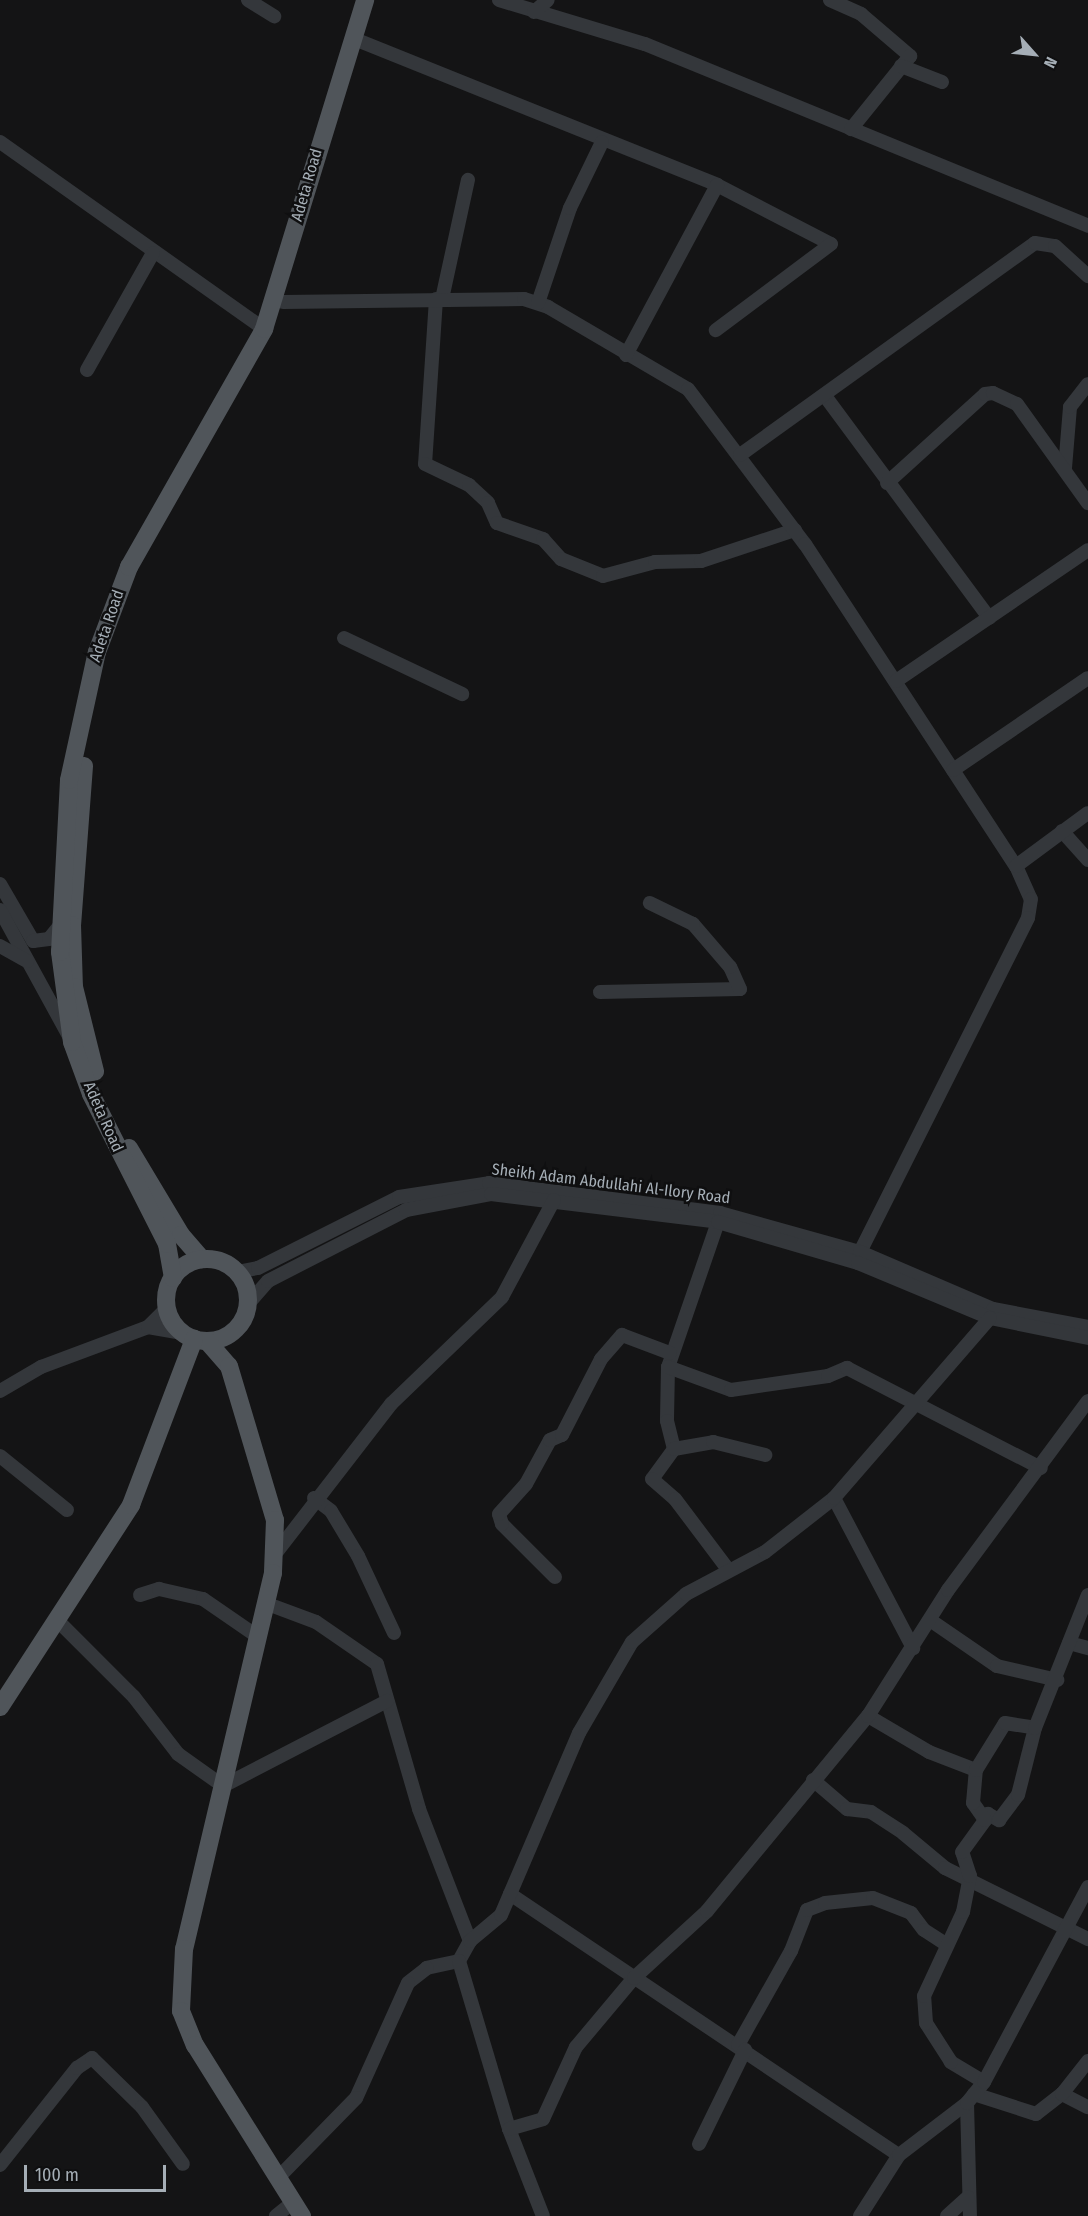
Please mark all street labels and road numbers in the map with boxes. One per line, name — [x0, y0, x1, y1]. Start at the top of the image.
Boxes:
street label: Adeta Road — [287, 146, 327, 224]
street label: Adeta Road — [86, 588, 128, 664]
street label: Adeta Road — [79, 1079, 127, 1155]
street label: Sheikh Adam Abdullahi Al-Ilory Road — [491, 1160, 731, 1208]

